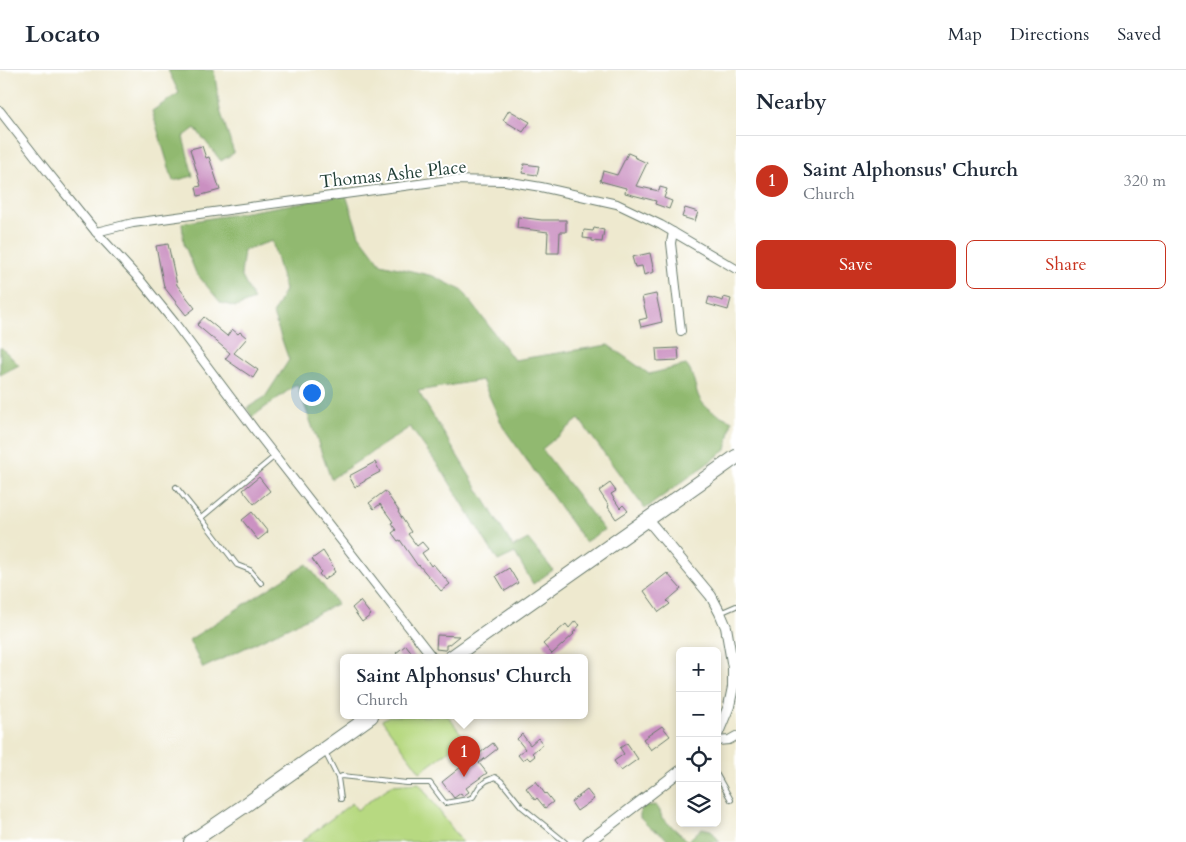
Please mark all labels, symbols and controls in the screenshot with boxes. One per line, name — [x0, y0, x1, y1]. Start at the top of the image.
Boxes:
text: Locato — [25, 18, 100, 51]
text: Map — [948, 22, 982, 47]
text: Directions — [1010, 22, 1089, 47]
text: Saved — [1117, 22, 1161, 47]
text: Nearby — [756, 88, 827, 117]
street label: Thomas Ashe Place — [318, 154, 468, 195]
text: Saint Alphonsus' Church — [803, 157, 1018, 183]
text: 1 — [768, 170, 776, 192]
text: 320 m — [1124, 170, 1166, 192]
text: Church — [803, 183, 855, 205]
button: Save — [756, 240, 956, 289]
button: Share — [966, 240, 1166, 289]
your location — [299, 380, 325, 406]
map controls — [676, 647, 721, 827]
button: + — [676, 647, 721, 692]
popup — [340, 654, 588, 719]
text: Saint Alphonsus' Church — [356, 663, 572, 689]
text: Church — [356, 689, 408, 711]
button: − — [676, 692, 721, 737]
pin: 1 — [448, 736, 480, 777]
button: locate — [676, 737, 721, 782]
button: layers — [676, 782, 721, 827]

